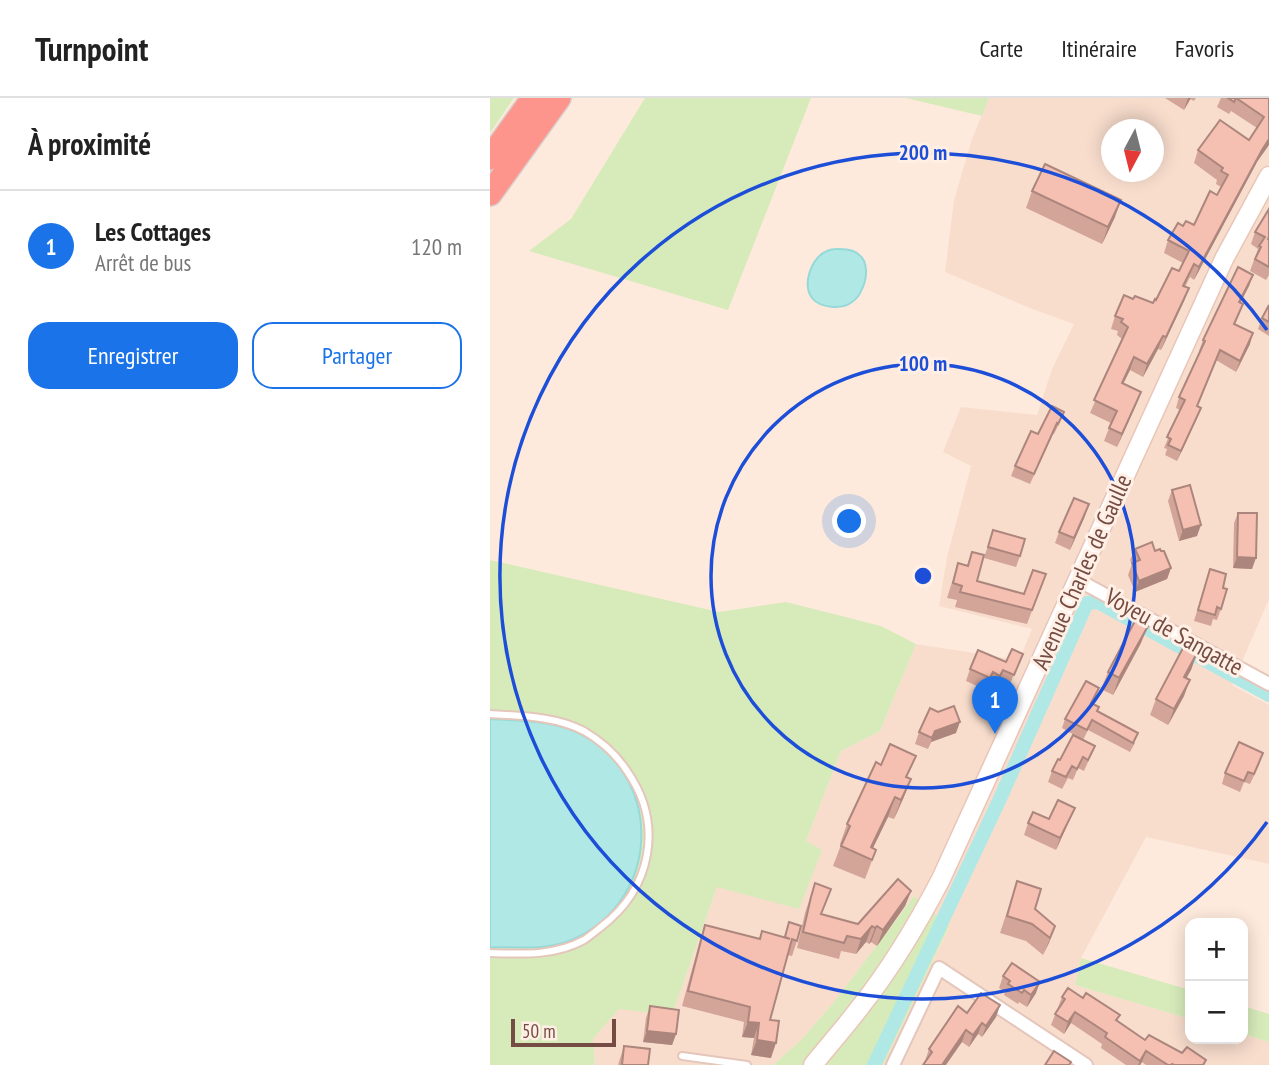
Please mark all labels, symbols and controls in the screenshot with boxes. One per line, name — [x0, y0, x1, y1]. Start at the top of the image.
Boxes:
text: Turnpoint — [35, 27, 148, 70]
text: Carte — [979, 33, 1023, 64]
text: Itinéraire — [1061, 33, 1137, 64]
text: Favoris — [1175, 33, 1234, 64]
north arrow — [1101, 119, 1164, 182]
text: À proximité — [28, 124, 151, 163]
text: 200 m — [899, 139, 947, 166]
text: Les Cottages — [95, 215, 211, 248]
text: 1 — [46, 232, 57, 261]
text: 120 m — [411, 232, 462, 261]
text: Arrêt de bus — [95, 248, 191, 277]
button: Enregistrer — [28, 322, 238, 389]
button: Partager — [252, 322, 462, 389]
text: 100 m — [899, 350, 947, 377]
street label: Avenue Charles de Gaulle — [1025, 469, 1139, 674]
your location — [832, 504, 866, 538]
centre of rings — [911, 564, 935, 588]
street label: Voyeu de Sangatte — [1099, 580, 1249, 682]
pin: 1 — [972, 676, 1018, 734]
map controls — [1185, 918, 1248, 1044]
button: + — [1185, 918, 1248, 981]
button: − — [1185, 981, 1248, 1044]
scale bar — [511, 1016, 616, 1048]
text: 50 m — [522, 1019, 556, 1043]

